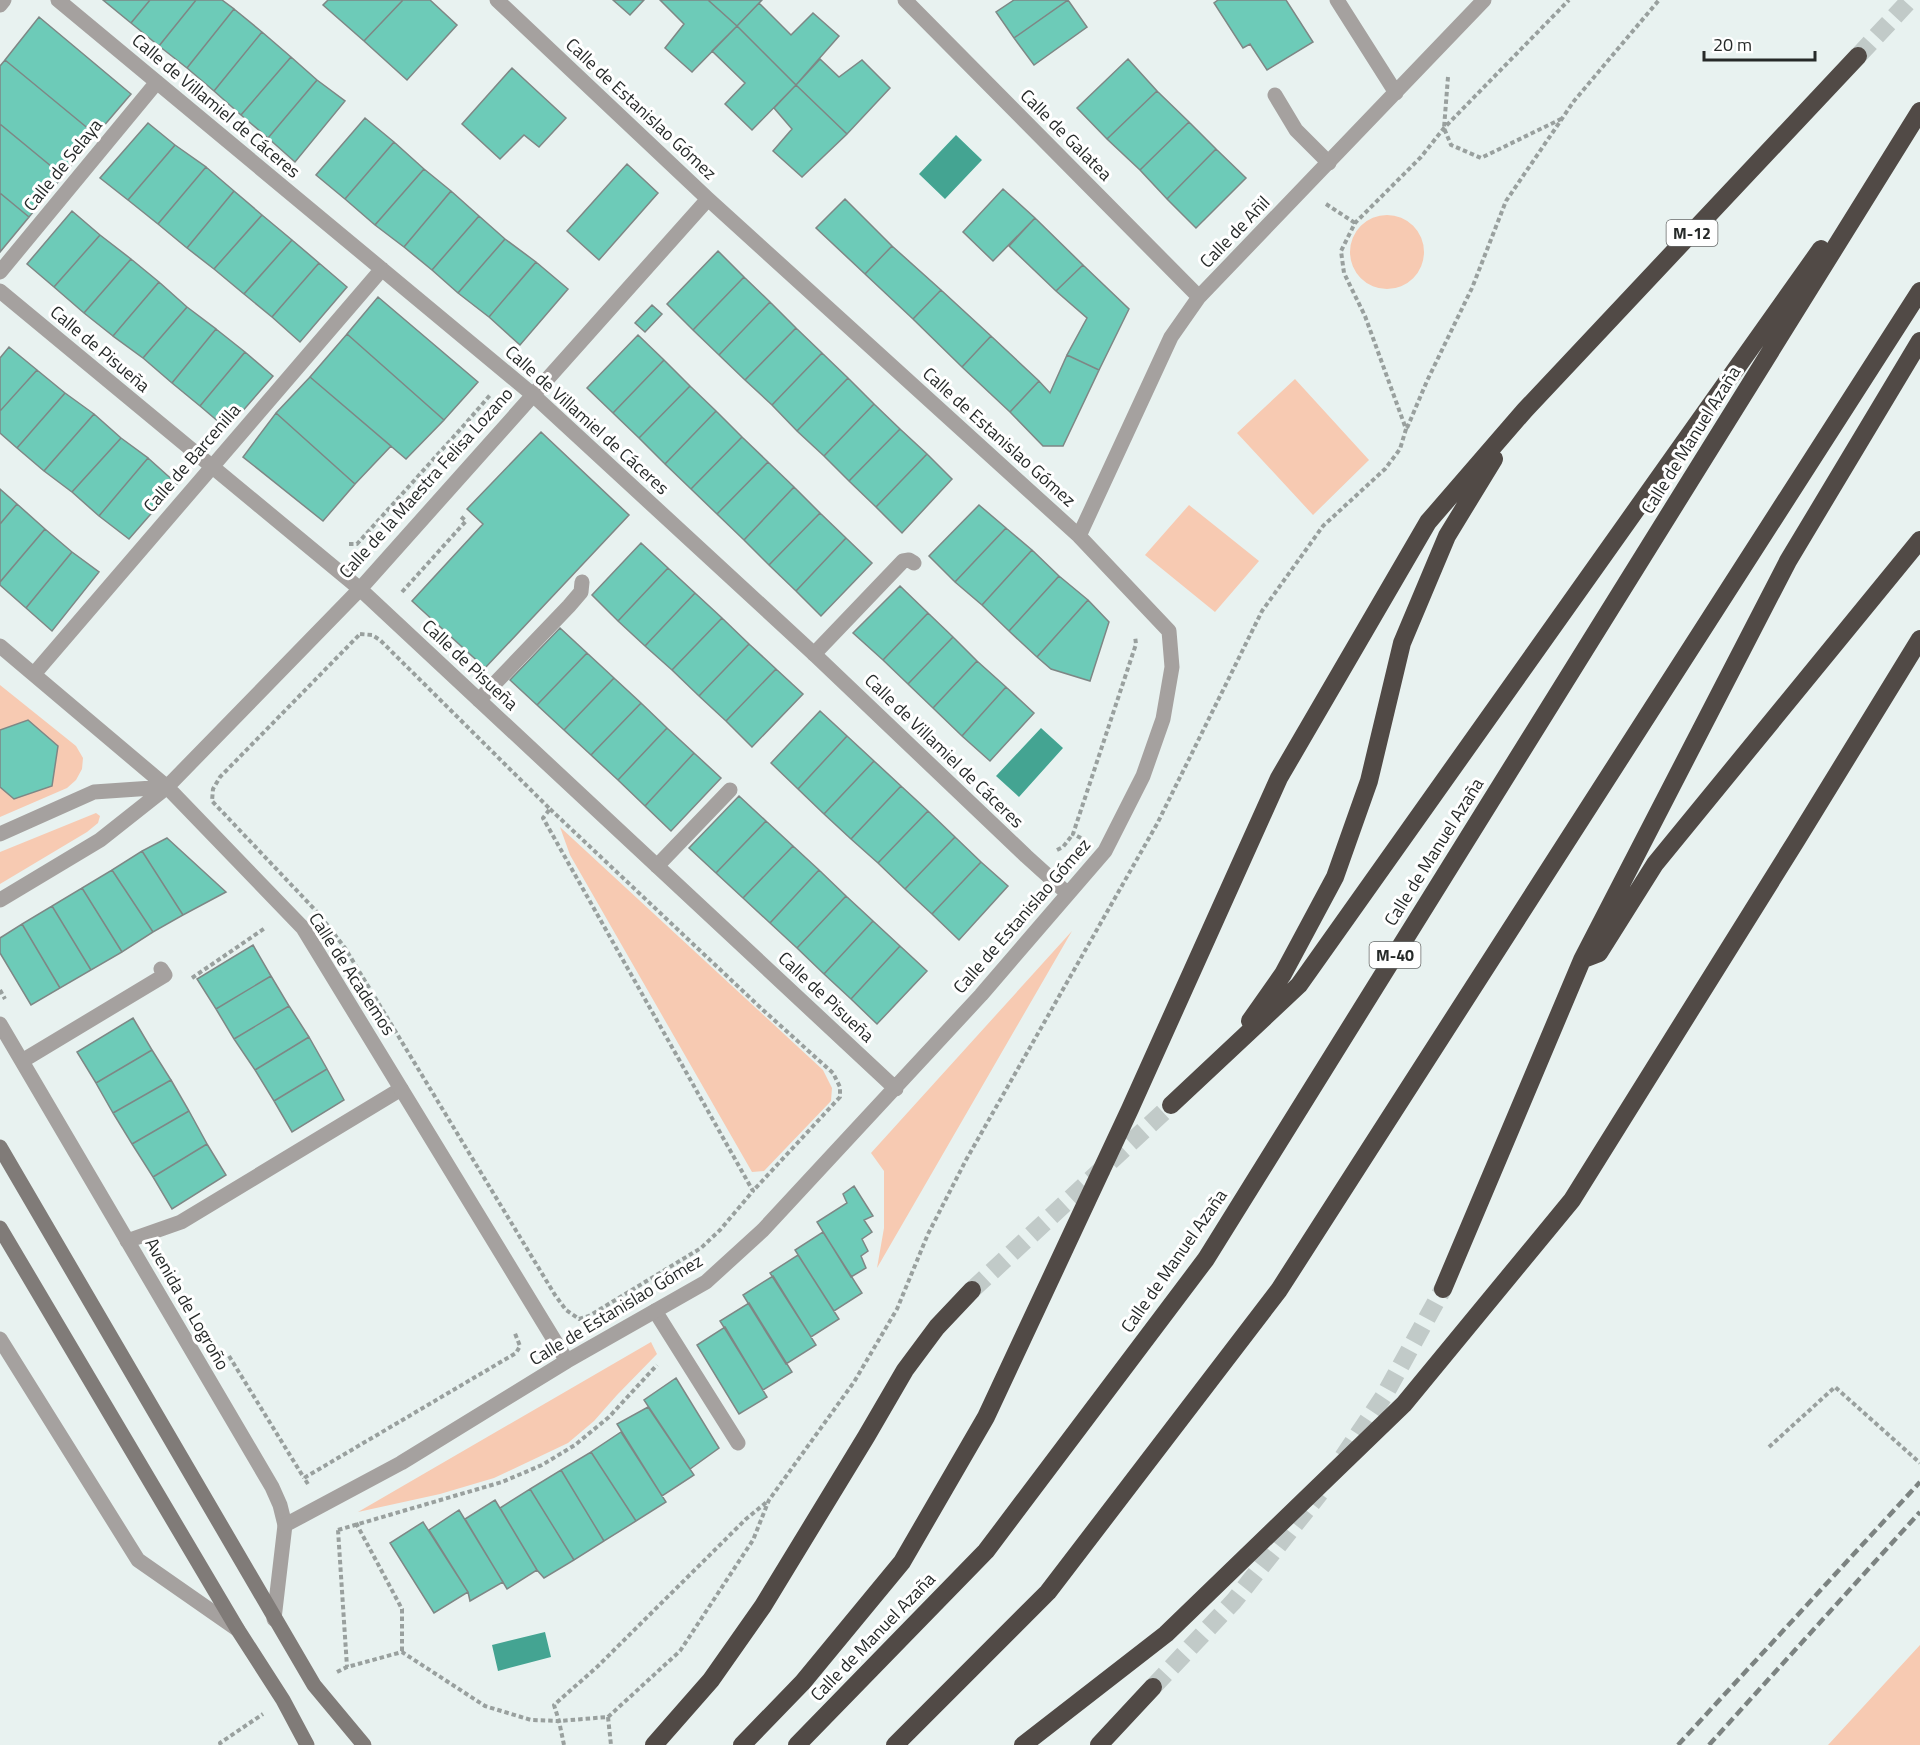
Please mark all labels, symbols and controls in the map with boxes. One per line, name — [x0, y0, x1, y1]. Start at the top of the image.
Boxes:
scale bar — [1704, 24, 1815, 62]
street label: Calle de Villamiel de Cáceres — [126, 27, 306, 184]
street label: Calle de Estanislao Gómez — [560, 31, 723, 186]
text: 20 m — [1713, 31, 1752, 58]
street label: Calle de Galatea — [1014, 83, 1118, 187]
street label: Calle de Selaya — [17, 113, 108, 217]
street label: Calle de Añil — [1193, 189, 1276, 274]
road number: M-12 — [1666, 220, 1718, 246]
street label: Calle de Pisueña — [45, 299, 156, 399]
street label: Calle de Villamiel de Cáceres — [499, 339, 675, 501]
street label: Calle de Estanislao Gómez — [917, 360, 1082, 513]
street label: Calle de Manuel Azaña — [1634, 361, 1747, 519]
street label: Calle de la Maestra Felisa Lozano — [332, 381, 519, 584]
street label: Calle de Barcenilla — [137, 397, 247, 518]
street label: Calle de Pisueña — [416, 613, 525, 716]
street label: Calle de Villamiel de Cáceres — [859, 667, 1030, 834]
street label: Calle de Manuel Azaña — [1377, 773, 1490, 931]
street label: Calle de Estanislao Gómez — [946, 832, 1097, 999]
street label: Calle de Academos — [302, 907, 402, 1041]
road number: M-40 — [1370, 942, 1420, 968]
street label: Calle de Pisueña — [772, 945, 881, 1048]
street label: Calle de Manuel Azaña — [1114, 1183, 1233, 1338]
street label: Avenida de Logroño — [139, 1233, 236, 1375]
street label: Calle de Estanislao Gómez — [524, 1247, 708, 1372]
street label: Calle de Manuel Azaña — [804, 1566, 941, 1707]

